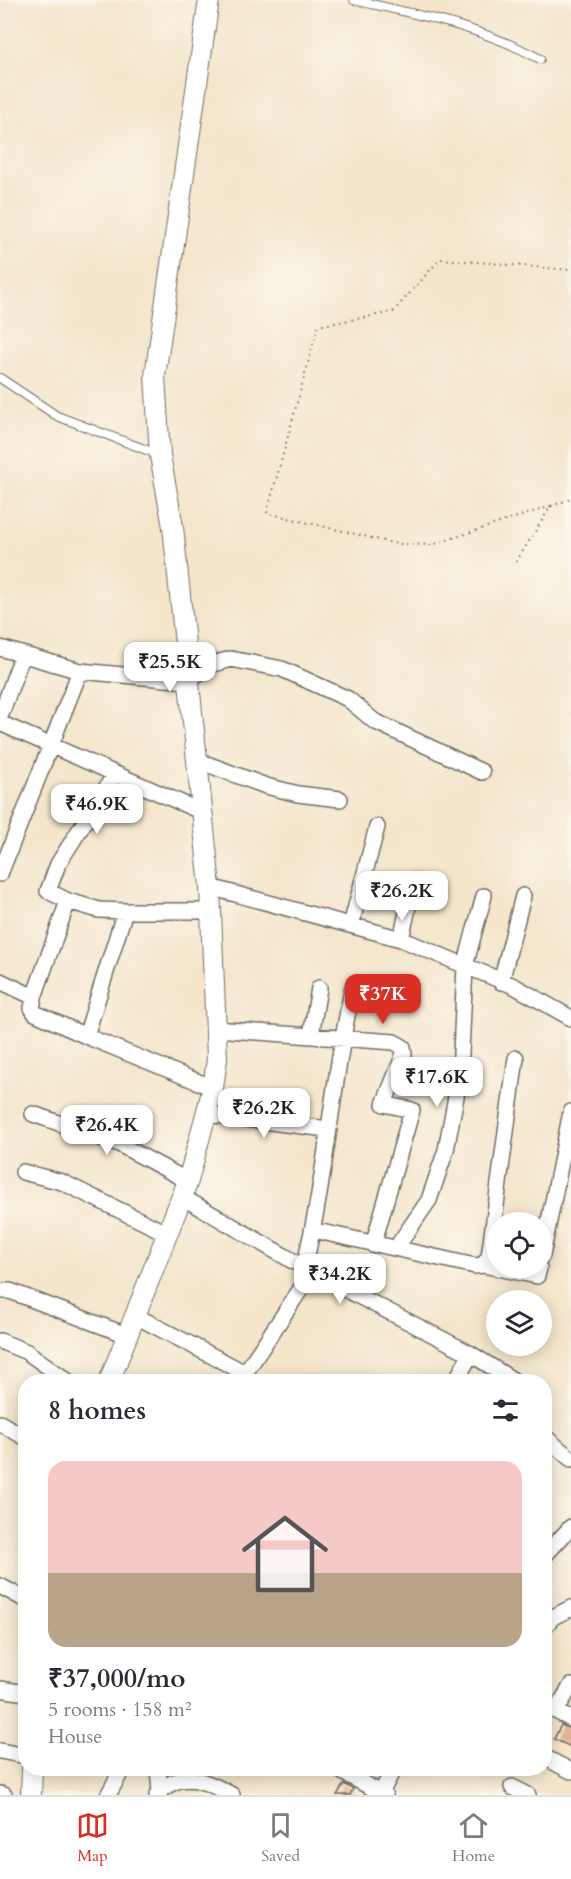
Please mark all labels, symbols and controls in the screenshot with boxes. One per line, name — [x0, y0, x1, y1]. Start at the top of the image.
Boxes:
pin: ₹25.5K — [121, 642, 219, 693]
text: ₹25.5K — [138, 648, 202, 675]
pin: ₹46.9K — [48, 784, 146, 835]
text: ₹46.9K — [65, 790, 129, 817]
pin: ₹26.2K — [353, 871, 451, 922]
text: ₹26.2K — [370, 877, 434, 904]
pin: ₹37K — [347, 974, 419, 1025]
text: ₹37K — [359, 980, 407, 1007]
pin: ₹17.6K — [388, 1057, 486, 1108]
text: ₹17.6K — [405, 1063, 469, 1090]
pin: ₹26.2K — [215, 1088, 313, 1139]
text: ₹26.2K — [232, 1094, 296, 1121]
pin: ₹26.4K — [58, 1105, 156, 1156]
text: ₹26.4K — [75, 1111, 139, 1138]
map controls — [486, 1212, 552, 1356]
button: locate — [486, 1212, 552, 1278]
pin: ₹34.2K — [291, 1254, 389, 1305]
text: ₹34.2K — [308, 1260, 372, 1287]
button: layers — [486, 1290, 552, 1356]
text: 8 homes — [48, 1393, 146, 1428]
icon: filters — [489, 1394, 522, 1427]
icon: home — [231, 1500, 339, 1608]
text: ₹37,000/mo — [48, 1661, 185, 1696]
text: 5 rooms · 158 m² — [48, 1696, 192, 1723]
text: House — [48, 1723, 102, 1750]
tab: Map — [76, 1809, 109, 1867]
tab: Saved — [261, 1809, 300, 1867]
tab: Home — [452, 1809, 495, 1867]

